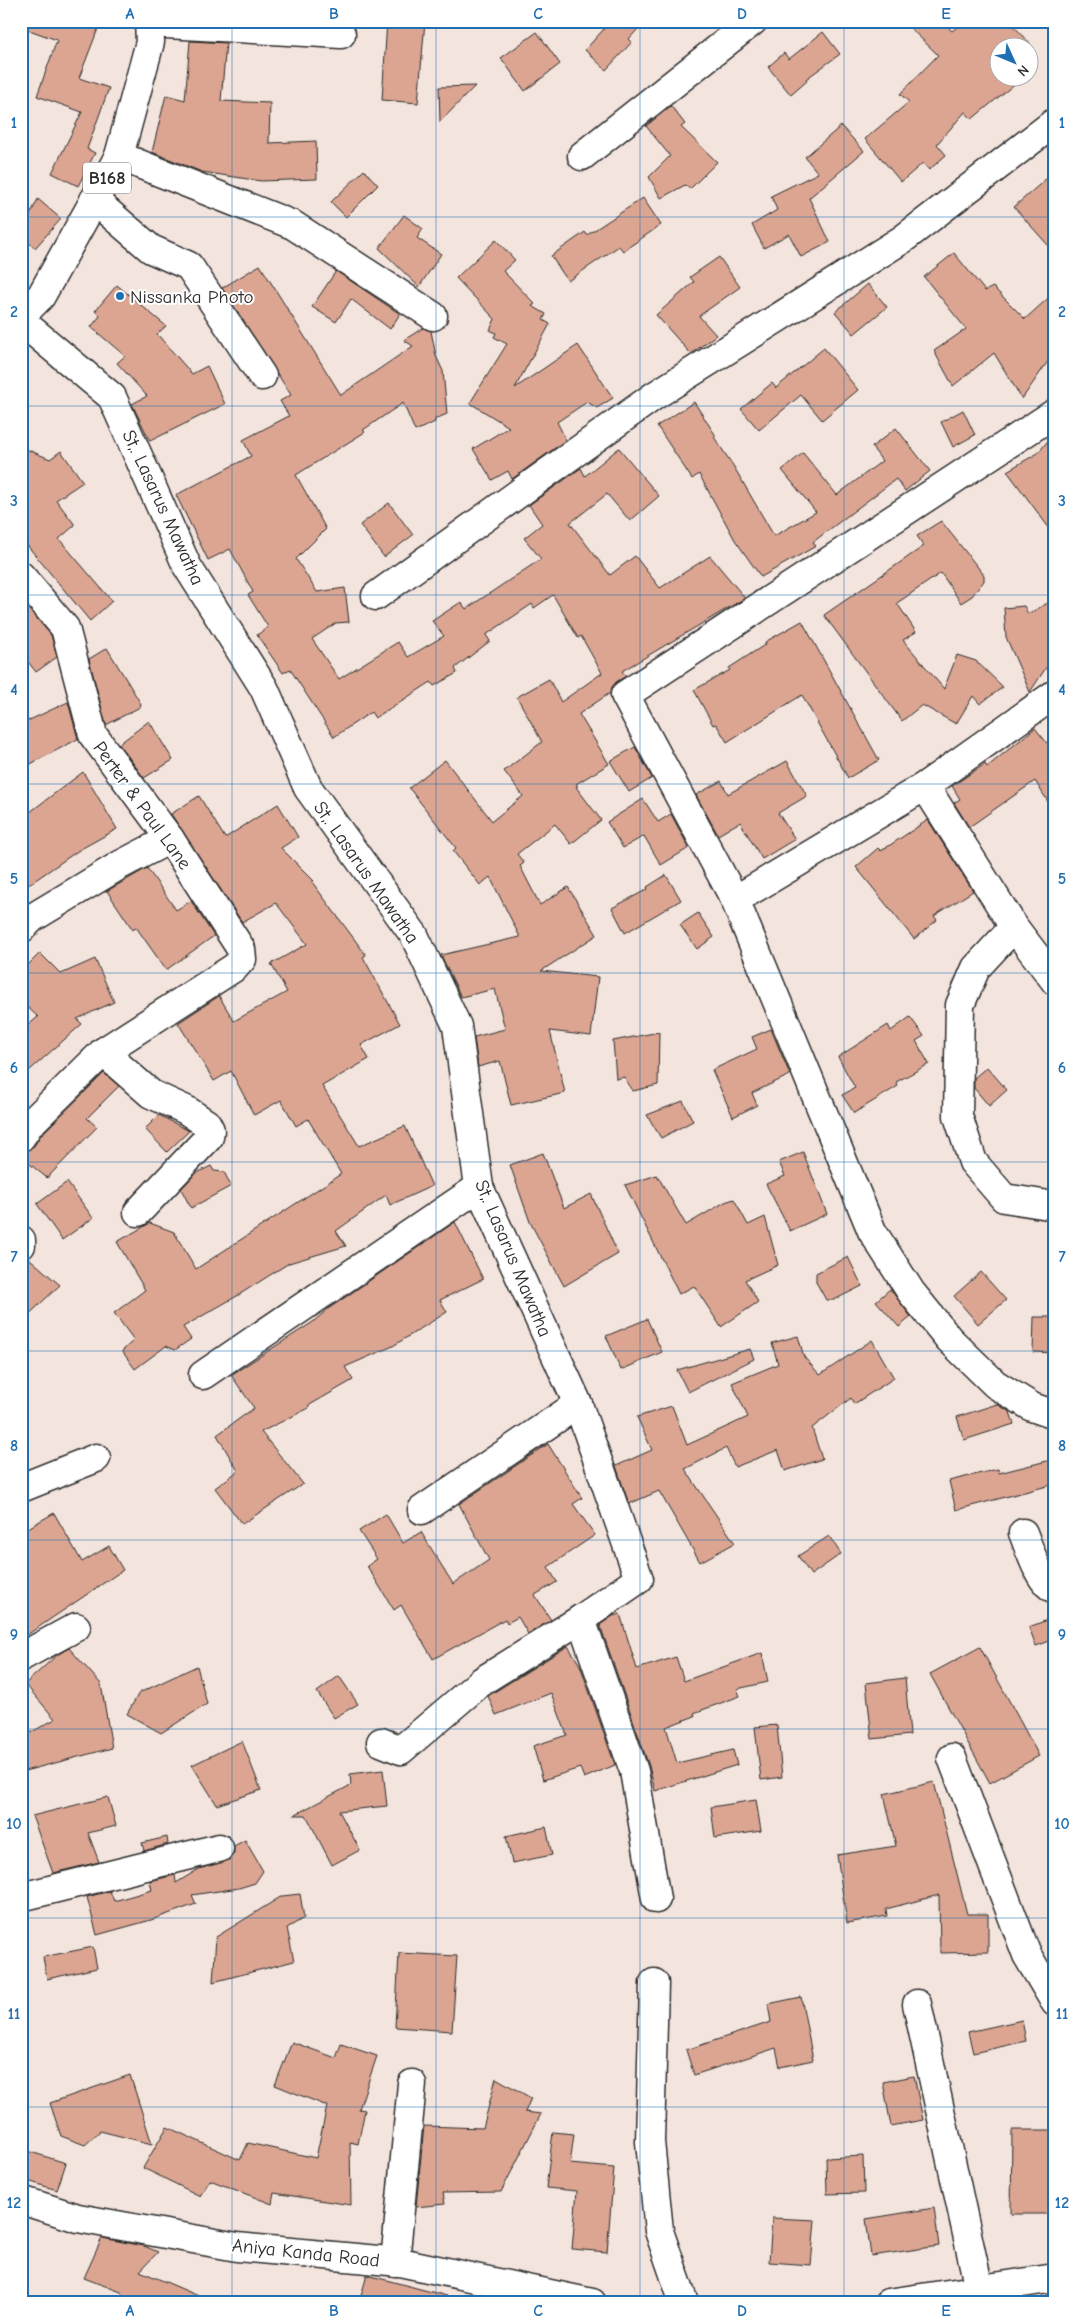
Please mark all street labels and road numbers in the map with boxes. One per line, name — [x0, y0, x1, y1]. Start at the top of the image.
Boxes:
road number: B168 — [83, 162, 131, 194]
street label: St,. Lasarus Mawatha — [118, 426, 209, 588]
street label: Perter & Paul Lane — [88, 737, 196, 874]
street label: St,. Lasarus Mawatha — [309, 797, 423, 948]
street label: St,. Lasarus Mawatha — [470, 1177, 556, 1340]
street label: Aniya Kanda Road — [231, 2234, 381, 2272]

